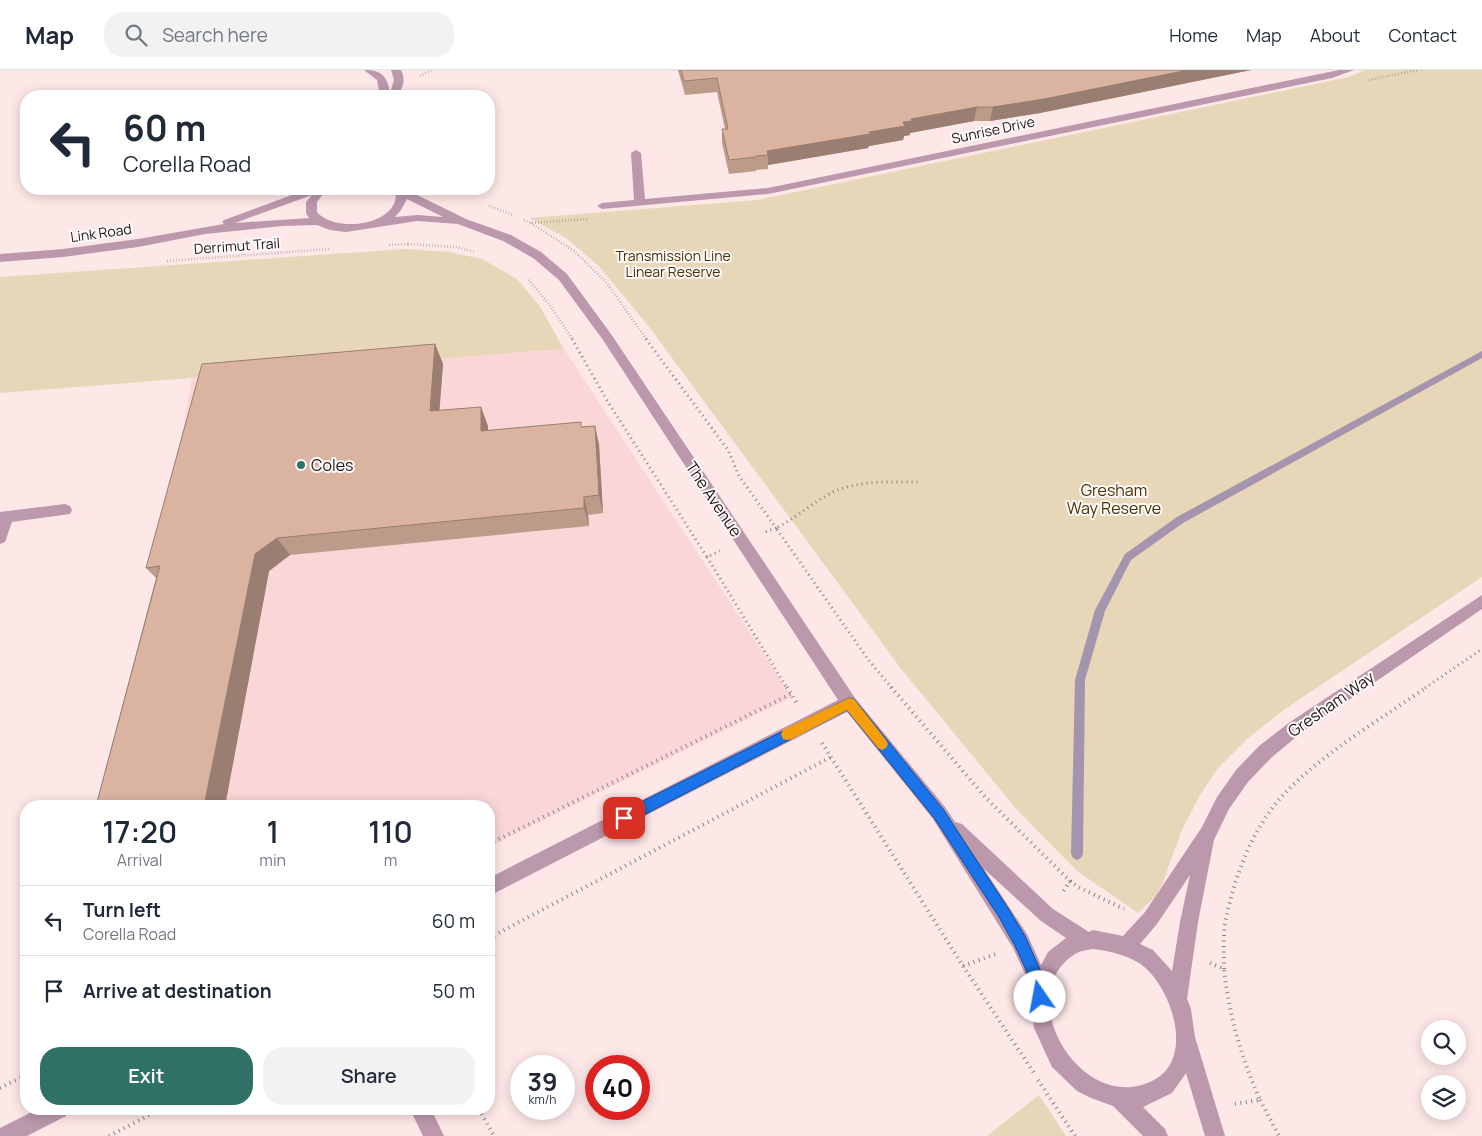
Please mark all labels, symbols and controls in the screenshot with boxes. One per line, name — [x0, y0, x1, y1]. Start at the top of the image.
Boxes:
search box — [104, 12, 454, 57]
text: Map — [25, 18, 74, 51]
icon: search — [122, 21, 150, 49]
text: Search here — [162, 22, 268, 48]
text: Home — [1169, 23, 1218, 47]
text: Map — [1246, 23, 1282, 47]
text: About — [1310, 23, 1360, 47]
text: Contact — [1388, 23, 1457, 47]
text: 60 m — [123, 104, 206, 152]
icon: left — [40, 110, 105, 175]
street label: Sunrise Drive — [950, 111, 1036, 148]
text: Corella Road — [123, 149, 251, 179]
street label: Link Road — [69, 219, 133, 246]
street label: Derrimut Trail — [193, 233, 281, 258]
park label: Transmission Line Linear Reserve — [615, 246, 731, 281]
place label: Coles — [311, 454, 353, 476]
street label: The Avenue — [681, 457, 747, 541]
marker: Coles — [295, 459, 307, 471]
park label: Gresham Way Reserve — [1067, 479, 1161, 519]
street label: Gresham Way — [1283, 666, 1379, 742]
pin — [603, 797, 645, 839]
icon: arrive — [610, 804, 638, 832]
text: 17:20 — [102, 811, 177, 852]
text: 1 — [266, 811, 279, 852]
text: 110 — [368, 811, 413, 852]
text: Arrival — [117, 849, 163, 871]
text: min — [259, 849, 286, 871]
text: m — [384, 849, 397, 871]
text: Turn left — [83, 897, 161, 923]
icon: left — [40, 907, 68, 935]
text: 60 m — [432, 908, 475, 934]
text: Corella Road — [83, 923, 176, 945]
position arrow — [1013, 970, 1065, 1022]
icon: arrive — [40, 977, 68, 1005]
text: Arrive at destination — [83, 978, 272, 1004]
text: 50 m — [433, 978, 475, 1004]
map controls — [1421, 1020, 1466, 1120]
button: search — [1421, 1020, 1466, 1065]
button: Exit — [40, 1047, 253, 1105]
button: Share — [263, 1047, 475, 1105]
speed limit sign: 40 — [585, 1055, 650, 1120]
text: 39 — [527, 1064, 558, 1099]
button: layers — [1421, 1075, 1466, 1120]
text: km/h — [529, 1091, 556, 1108]

